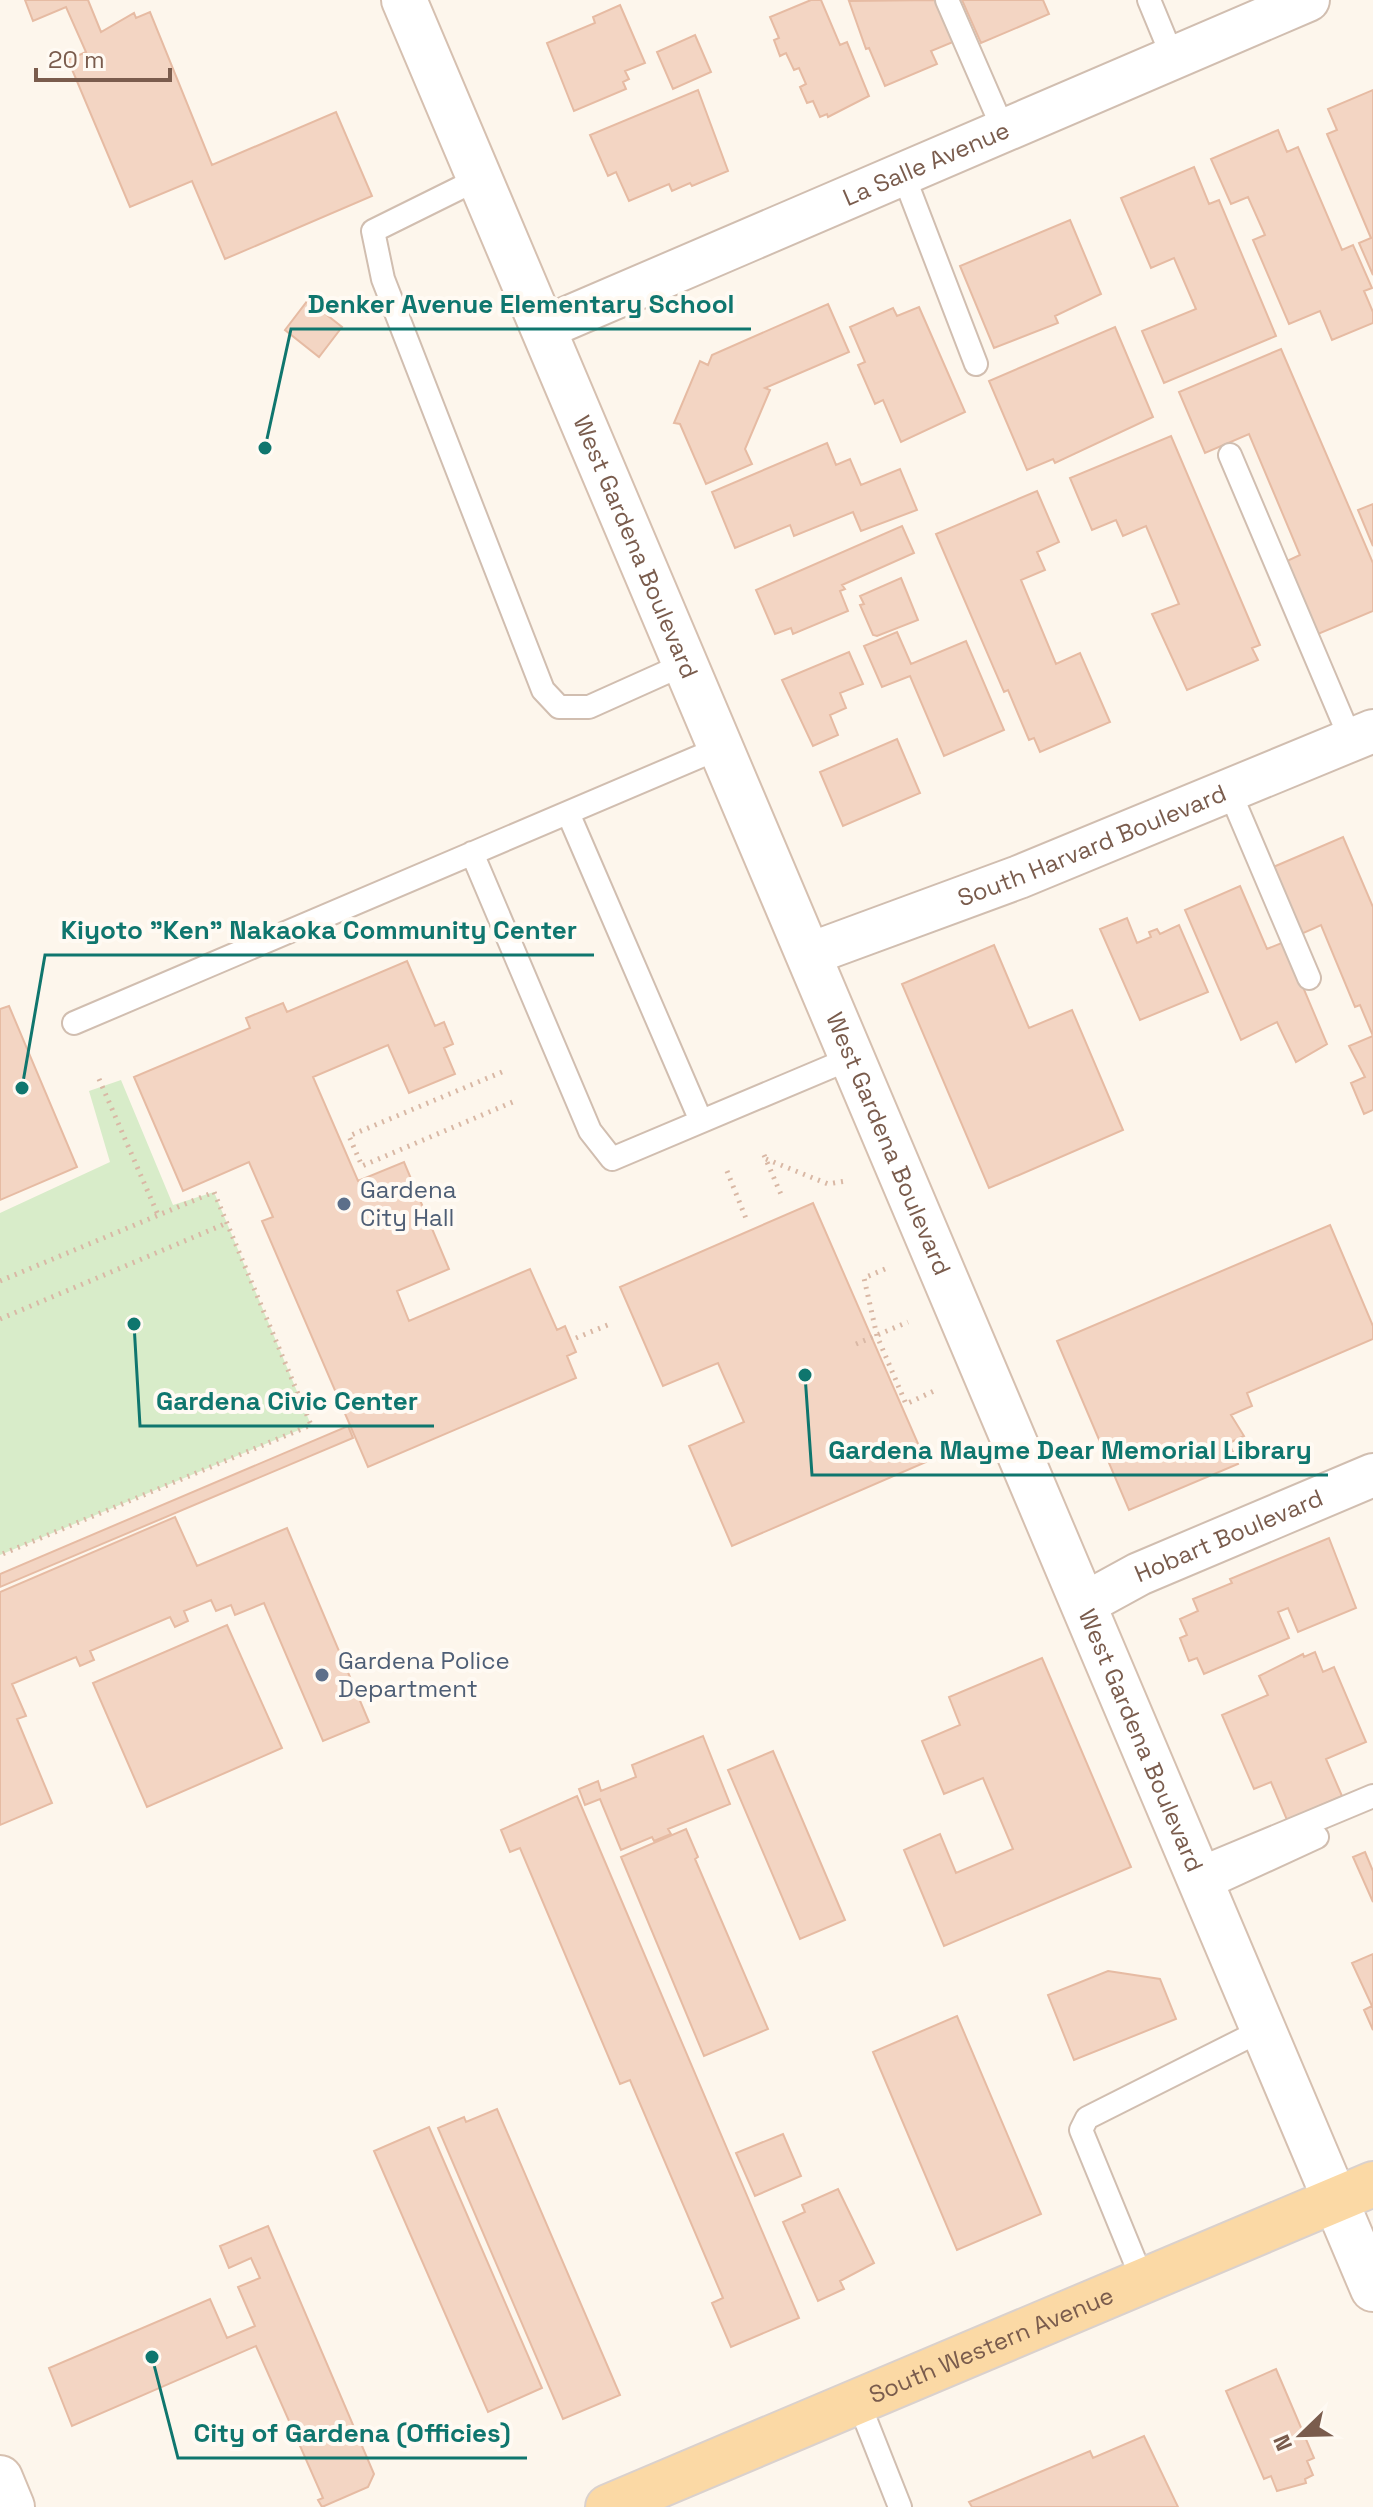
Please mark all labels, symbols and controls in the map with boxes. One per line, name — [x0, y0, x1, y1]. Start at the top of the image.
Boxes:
scale bar — [36, 32, 170, 82]
text: 20 m — [48, 44, 105, 75]
street label: La Salle Avenue — [838, 114, 1014, 213]
callout: Denker Avenue Elementary School — [291, 279, 751, 329]
text: Denker Avenue Elementary School — [307, 287, 735, 321]
street label: West Gardena Boulevard — [567, 411, 705, 683]
street label: South Harvard Boulevard — [953, 777, 1231, 913]
callout: Kiyoto "Ken" Nakaoka Community Center — [45, 905, 594, 955]
text: Kiyoto "Ken" Nakaoka Community Center — [61, 913, 577, 947]
street label: West Gardena Boulevard — [819, 1007, 958, 1280]
place label: Gardena City Hall — [360, 1174, 457, 1233]
marker: Gardena City Hall — [335, 1195, 353, 1213]
callout: Gardena Civic Center — [140, 1376, 434, 1426]
text: Gardena Civic Center — [156, 1384, 418, 1418]
callout: Gardena Mayme Dear Memorial Library — [812, 1425, 1328, 1475]
text: Gardena Mayme Dear Memorial Library — [828, 1433, 1312, 1467]
street label: Hobart Boulevard — [1130, 1482, 1328, 1589]
street label: West Gardena Boulevard — [1072, 1604, 1211, 1876]
place label: Gardena Police Department — [338, 1645, 510, 1704]
marker: Gardena Police Department — [313, 1666, 331, 1684]
street label: South Western Avenue — [864, 2279, 1118, 2410]
north arrow — [1261, 2395, 1341, 2475]
callout: City of Gardena (Officies) — [178, 2408, 527, 2458]
text: City of Gardena (Officies) — [193, 2416, 511, 2450]
text: N — [1267, 2431, 1298, 2455]

